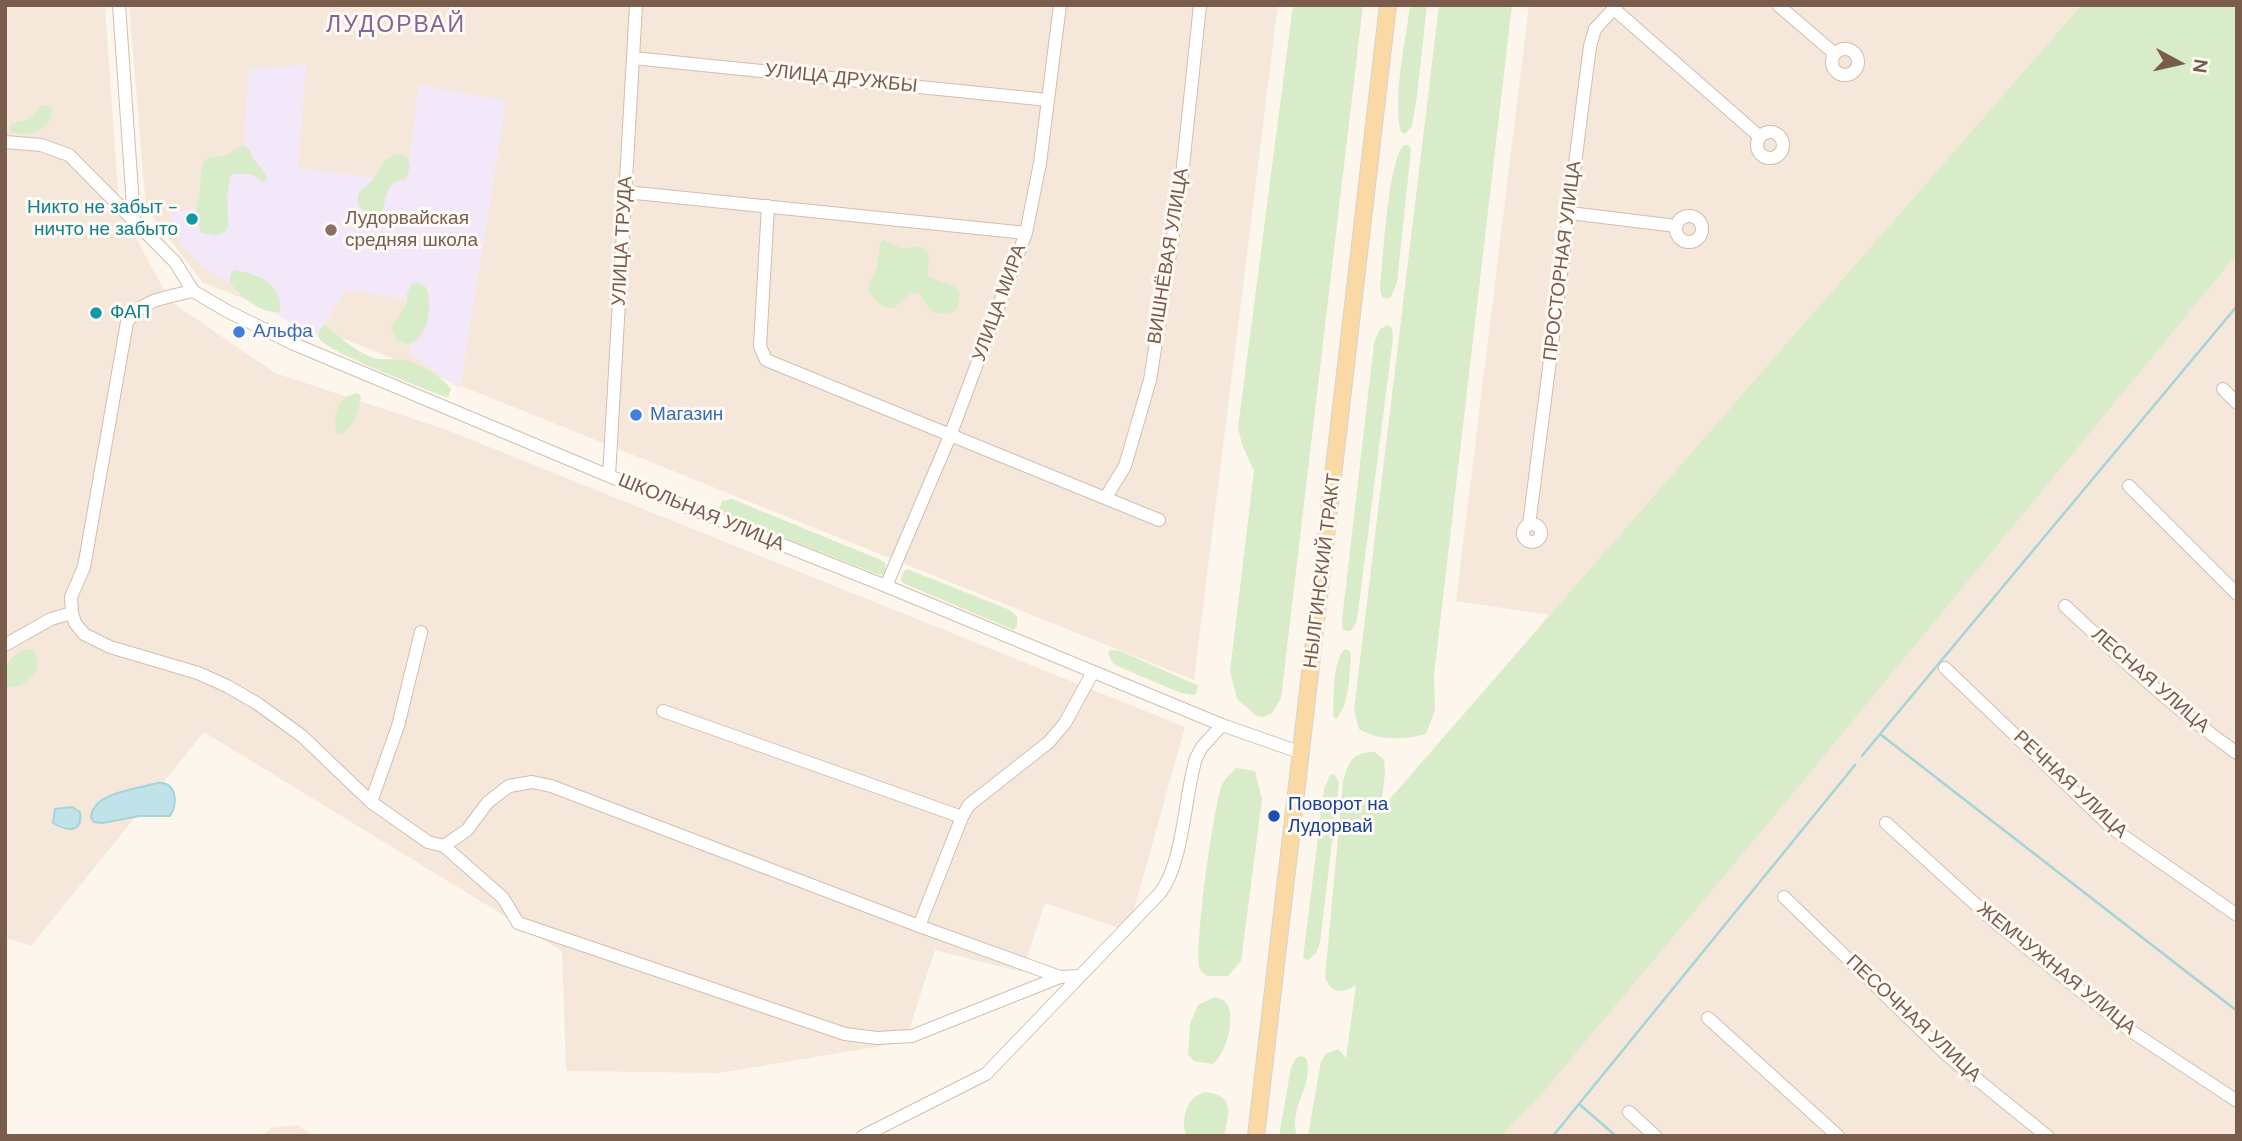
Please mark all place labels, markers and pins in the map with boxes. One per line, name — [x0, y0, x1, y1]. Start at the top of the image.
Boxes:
place label: Никто не забыт - ничто не забыто — [27, 197, 178, 241]
place label: Лудорвайская средняя школа — [345, 208, 478, 252]
marker: Никто не забыт - ничто не забыто — [184, 211, 200, 227]
marker: Лудорвайская средняя школа — [323, 222, 339, 238]
place label: ФАП — [110, 302, 150, 324]
marker: ФАП — [88, 305, 104, 321]
place label: Альфа — [253, 321, 313, 343]
marker: Альфа — [231, 324, 247, 340]
place label: Магазин — [650, 404, 723, 426]
marker: Магазин — [628, 407, 644, 423]
place label: Поворот на Лудорвай — [1288, 794, 1388, 838]
marker: Поворот на Лудорвай — [1266, 808, 1282, 824]

